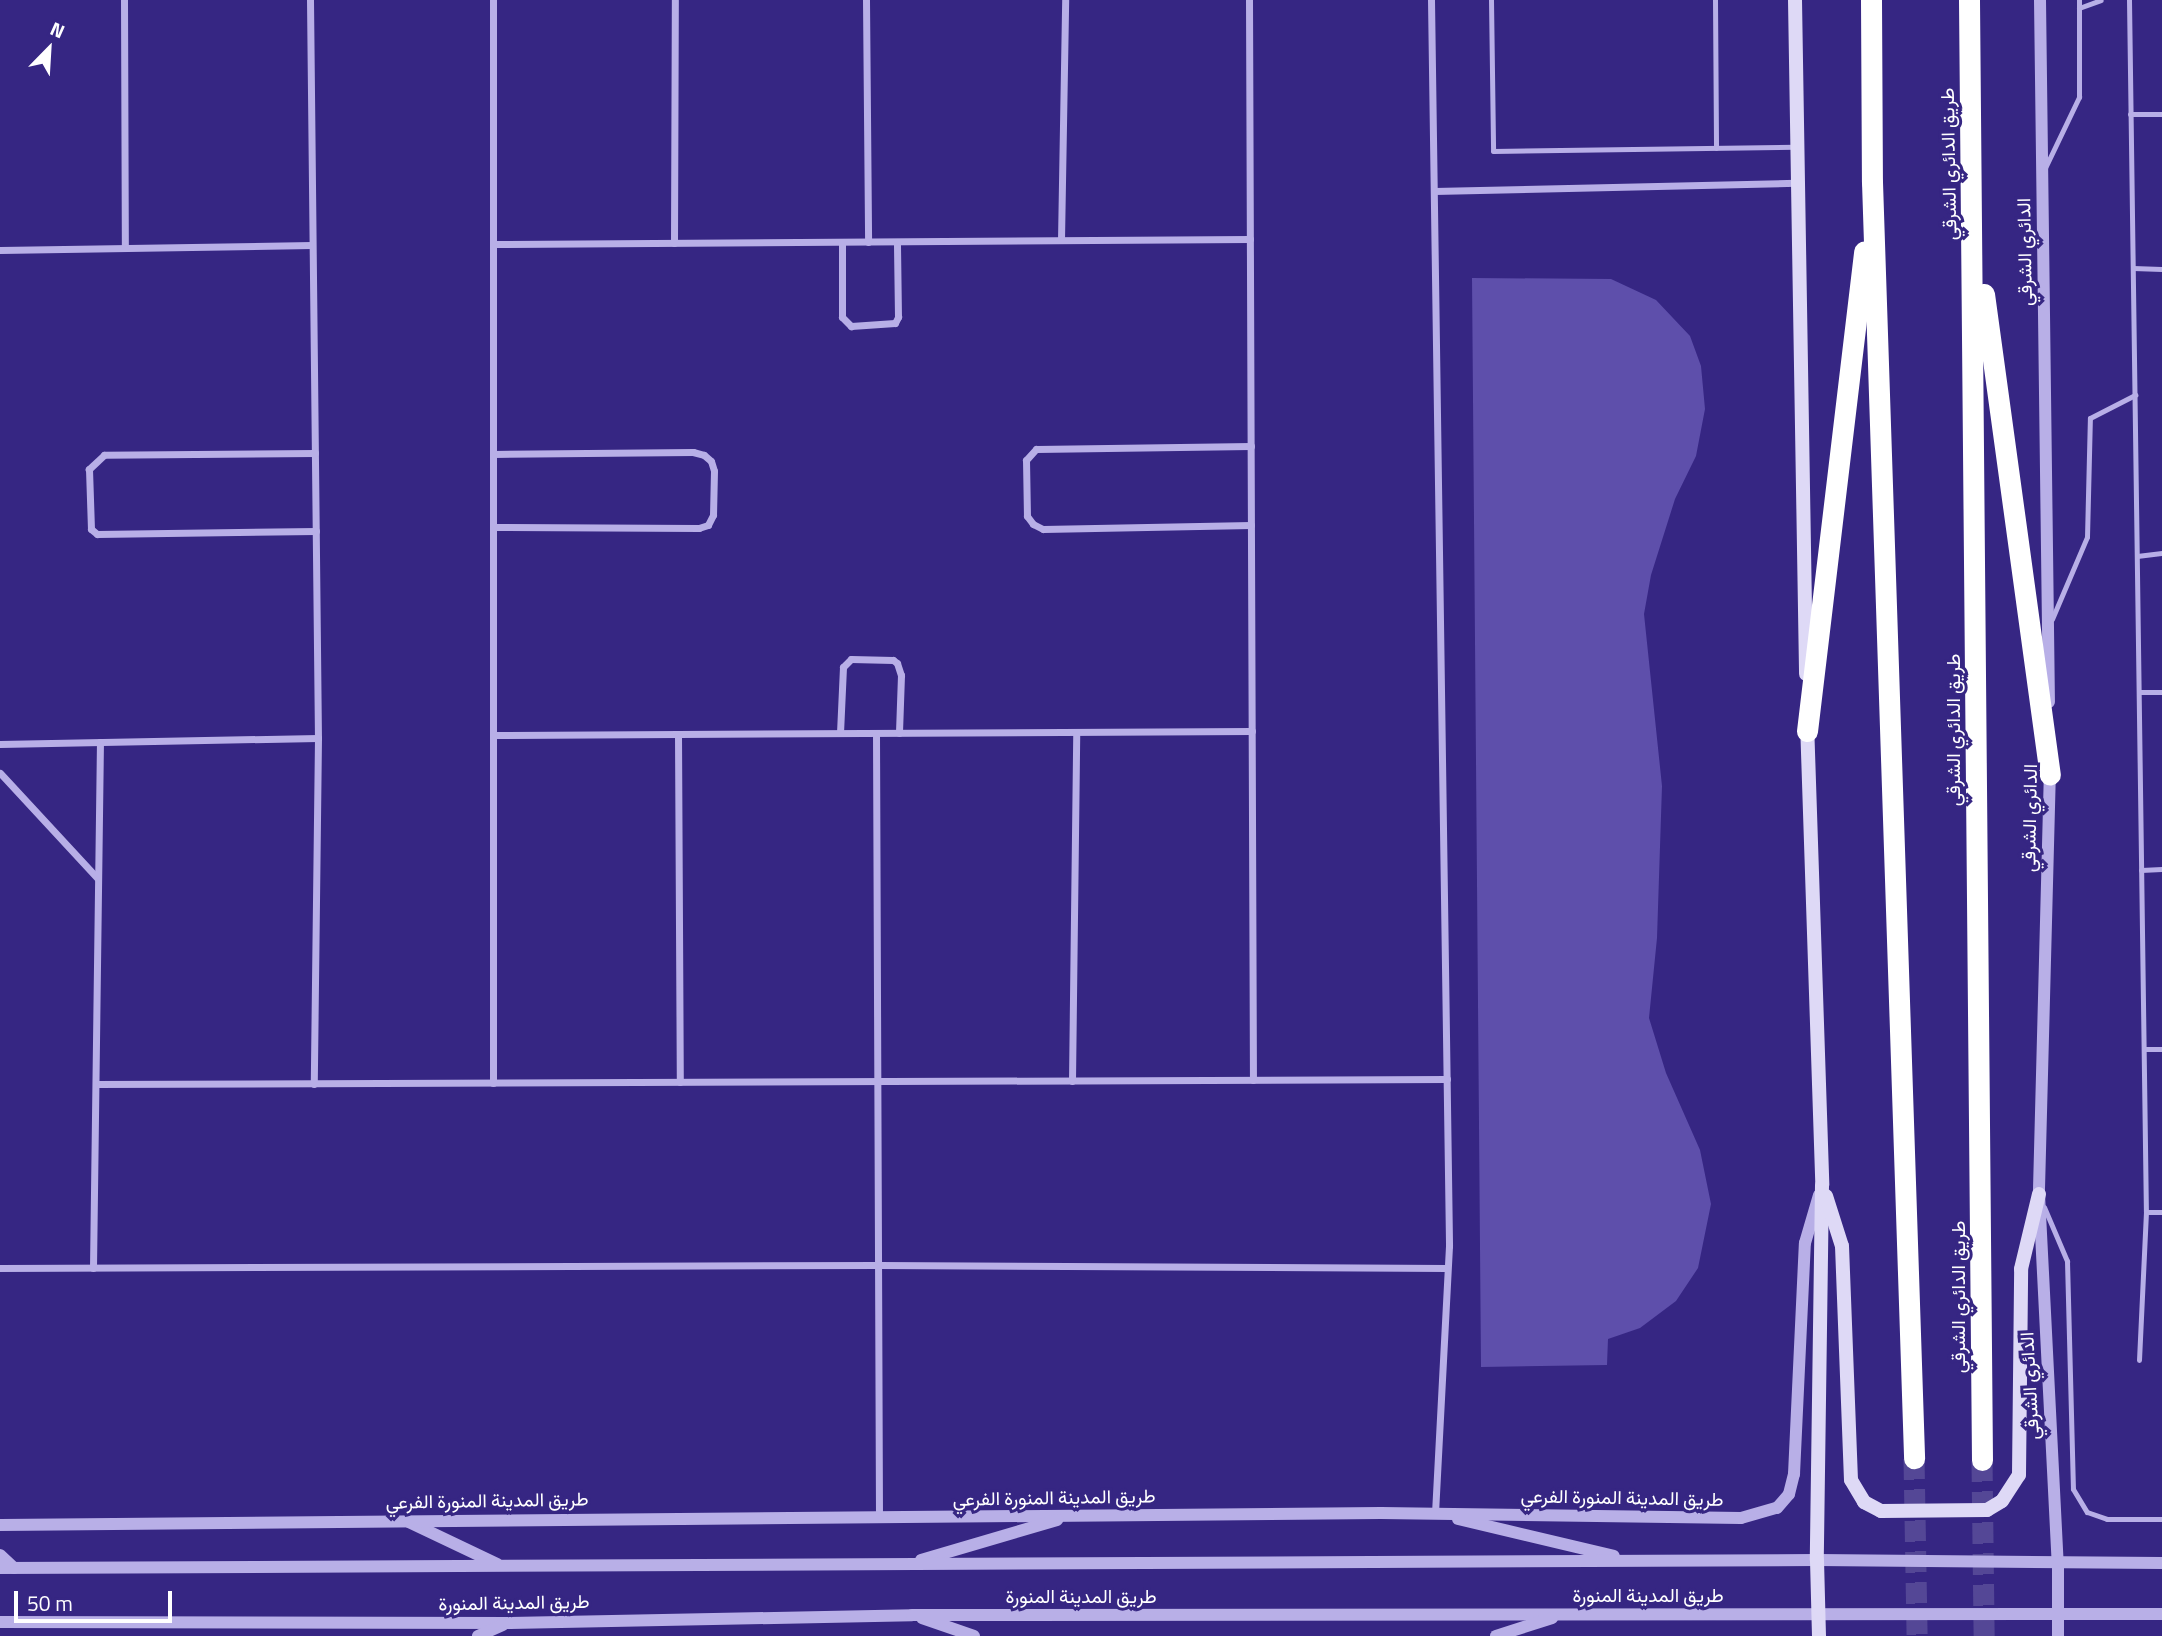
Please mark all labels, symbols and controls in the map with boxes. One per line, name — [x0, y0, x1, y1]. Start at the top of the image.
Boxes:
text: N — [46, 13, 70, 45]
north arrow — [14, 14, 84, 84]
street label: طريق الدائري الشرقي — [1935, 88, 1961, 240]
street label: الدائري الشرقي — [2012, 198, 2036, 306]
street label: طريق الدائري الشرقي — [1942, 654, 1964, 806]
street label: الدائري الشرقي — [2017, 764, 2041, 872]
street label: طريق الدائري الشرقي — [1947, 1221, 1969, 1373]
street label: الدائري الشرقي — [2015, 1331, 2043, 1441]
street label: طريق المدينة المنورة الفرعي — [952, 1484, 1156, 1510]
street label: طريق المدينة المنورة الفرعي — [1520, 1484, 1724, 1510]
street label: طريق المدينة المنورة الفرعي — [385, 1487, 589, 1513]
scale bar — [18, 1576, 175, 1620]
street label: طريق المدينة المنورة — [1572, 1584, 1724, 1606]
street label: طريق المدينة المنورة — [1005, 1585, 1157, 1607]
text: 50 m — [27, 1587, 73, 1619]
street label: طريق المدينة المنورة — [438, 1589, 590, 1615]

